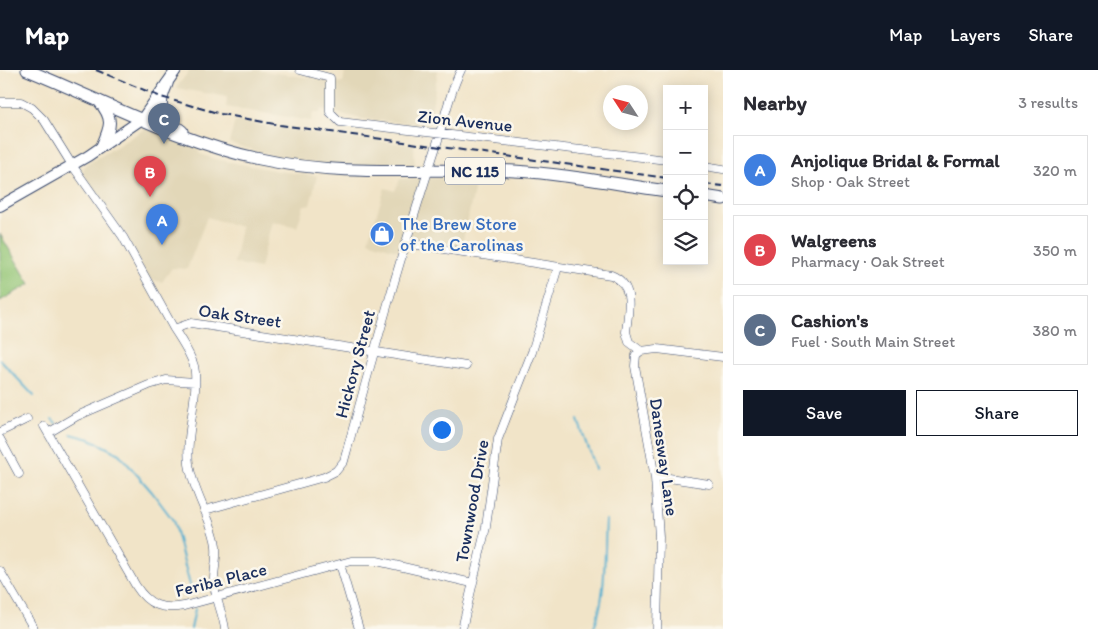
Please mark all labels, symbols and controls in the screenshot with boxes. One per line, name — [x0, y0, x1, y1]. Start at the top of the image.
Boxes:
text: Map — [25, 21, 69, 50]
text: Map — [889, 24, 922, 46]
text: Layers — [950, 24, 1000, 46]
text: Share — [1028, 24, 1073, 46]
north arrow — [603, 85, 648, 130]
map controls — [663, 85, 708, 265]
button: + — [663, 85, 708, 130]
text: Nearby — [743, 90, 807, 115]
text: 3 results — [1018, 93, 1078, 112]
pin: C — [148, 103, 180, 144]
street label: Zion Avenue — [416, 105, 514, 137]
button: − — [663, 130, 708, 175]
text: Anjolique Bridal & Formal — [791, 149, 1000, 172]
pin: B — [134, 156, 166, 197]
road number: NC 115 — [445, 158, 505, 184]
text: A — [755, 161, 765, 180]
text: 320 m — [1033, 161, 1077, 180]
text: Shop · Oak Street — [791, 172, 910, 191]
button: locate — [663, 175, 708, 220]
pin: A — [146, 204, 178, 245]
place label: The Brew Store of the Carolinas — [400, 213, 523, 256]
button: layers — [663, 220, 708, 265]
shop icon: The Brew Store of the Carolinas — [369, 221, 395, 247]
text: Walgreens — [791, 229, 876, 252]
text: B — [755, 241, 765, 260]
text: 350 m — [1033, 241, 1077, 260]
text: Pharmacy · Oak Street — [791, 252, 945, 271]
street label: Oak Street — [197, 299, 283, 333]
street label: Hickory Street — [330, 307, 380, 421]
text: Cashion's — [791, 309, 869, 332]
text: C — [755, 321, 765, 340]
text: 380 m — [1033, 321, 1077, 340]
text: Fuel · South Main Street — [791, 332, 955, 351]
button: Save — [743, 390, 906, 436]
button: Share — [916, 390, 1078, 436]
street label: Danesway Lane — [645, 397, 683, 517]
your location — [429, 417, 455, 443]
street label: Townwood Drive — [450, 438, 494, 564]
street label: Feriba Place — [173, 558, 269, 602]

